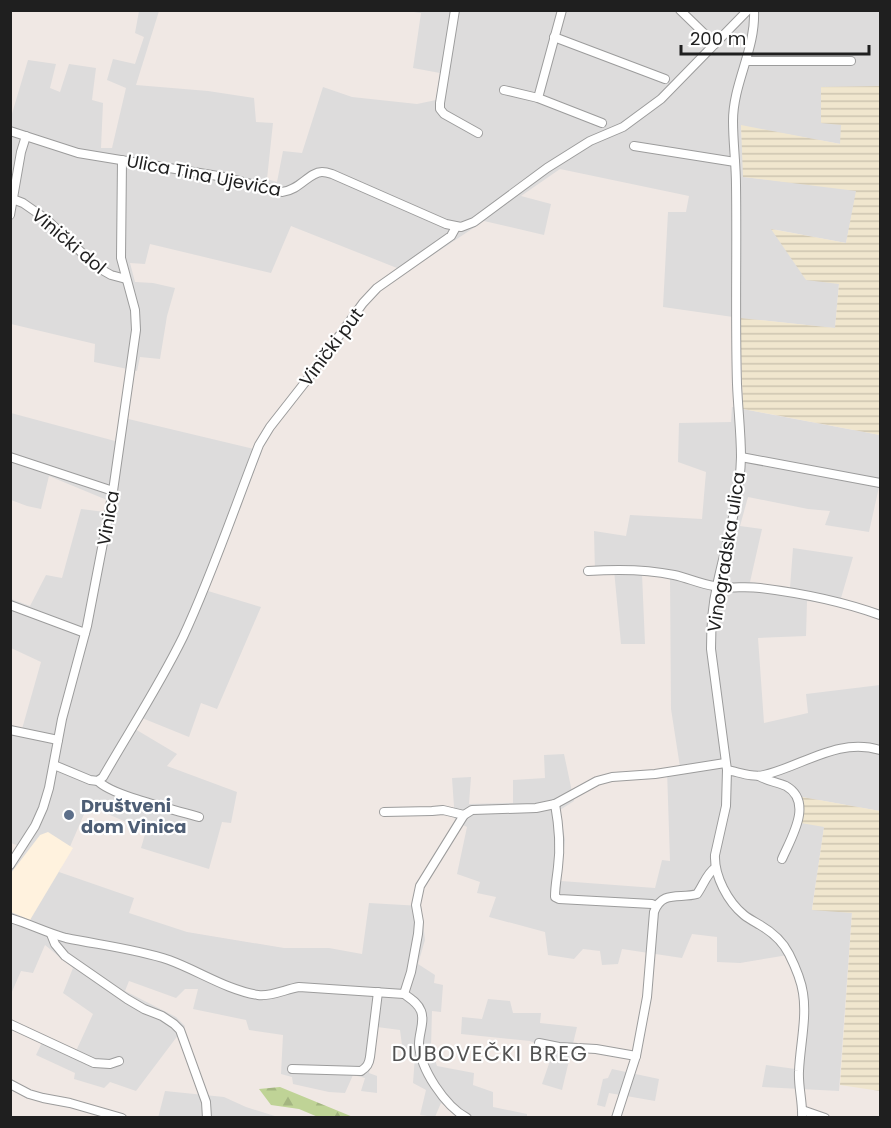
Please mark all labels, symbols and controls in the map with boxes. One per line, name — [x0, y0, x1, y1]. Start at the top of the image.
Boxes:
scale bar — [681, 18, 868, 56]
text: 200 m — [690, 26, 746, 51]
street label: Ulica Tina Ujevića — [125, 148, 283, 202]
street label: Vinički dol — [26, 202, 112, 280]
street label: Vinički put — [293, 303, 369, 391]
street label: Vinogradska ulica — [701, 470, 751, 634]
street label: Vinica — [91, 488, 125, 548]
place label: Društveni dom Vinica — [81, 793, 187, 839]
marker: Društveni dom Vinica — [62, 808, 76, 822]
district label: DUBOVEČKI BREG — [392, 1039, 588, 1068]

